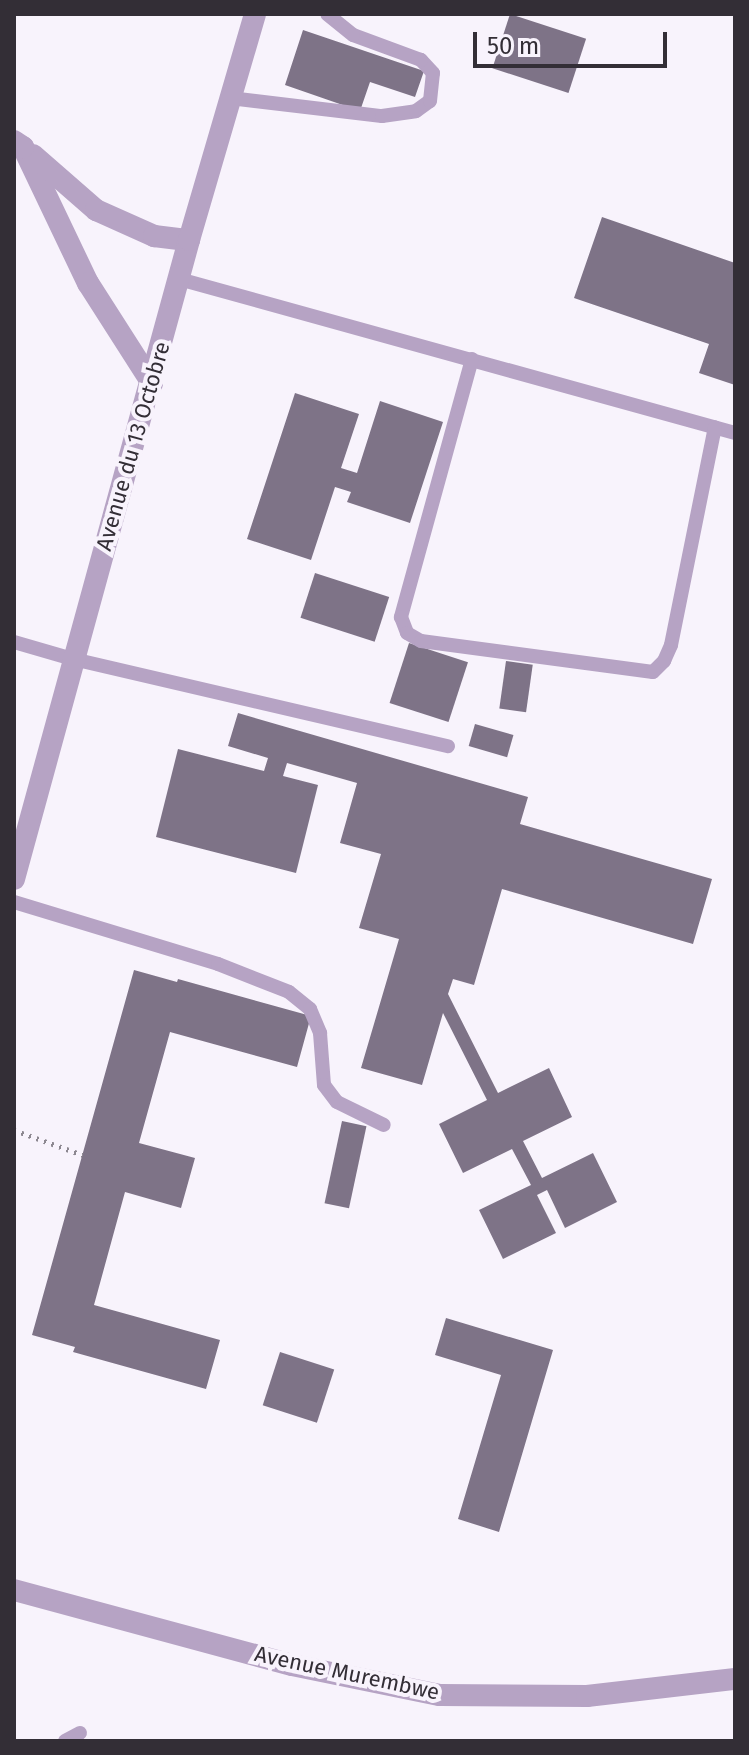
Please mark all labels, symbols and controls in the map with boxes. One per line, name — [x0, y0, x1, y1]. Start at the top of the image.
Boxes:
scale bar — [477, 16, 671, 66]
text: 50 m — [487, 32, 539, 60]
street label: Avenue du 13 Octobre — [91, 339, 175, 553]
street label: Avenue Murembwe — [252, 1641, 442, 1705]

